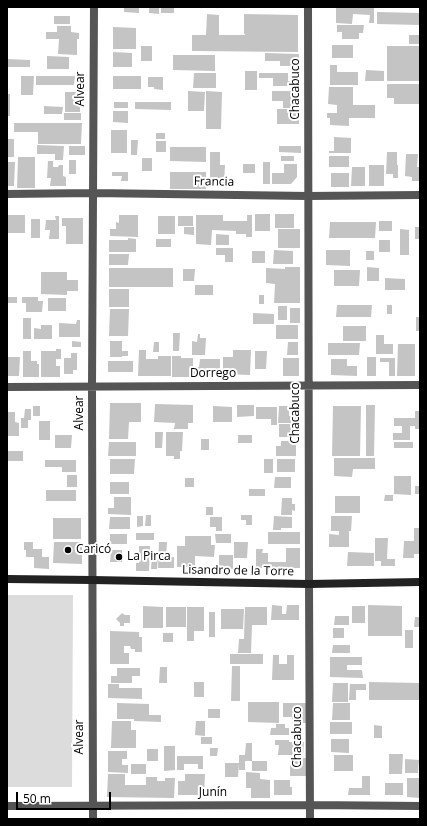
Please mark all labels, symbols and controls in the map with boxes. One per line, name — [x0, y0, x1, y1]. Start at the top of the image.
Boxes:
street label: Chacabuco — [289, 58, 303, 120]
street label: Alvear — [74, 72, 88, 106]
street label: Francia — [194, 174, 234, 190]
street label: Dorrego — [190, 367, 236, 381]
street label: Chacabuco — [289, 382, 303, 444]
street label: Alvear — [73, 396, 87, 430]
place label: Caricó — [76, 543, 111, 557]
marker: Caricó — [63, 545, 73, 555]
place label: La Pirca — [127, 550, 171, 564]
marker: La Pirca — [114, 552, 124, 562]
street label: Lisandro de la Torre — [182, 563, 294, 579]
street label: Chacabuco — [291, 706, 305, 768]
street label: Alvear — [73, 720, 87, 754]
scale bar — [18, 784, 113, 810]
street label: Junín — [199, 786, 227, 800]
text: 50 m — [23, 790, 51, 807]

